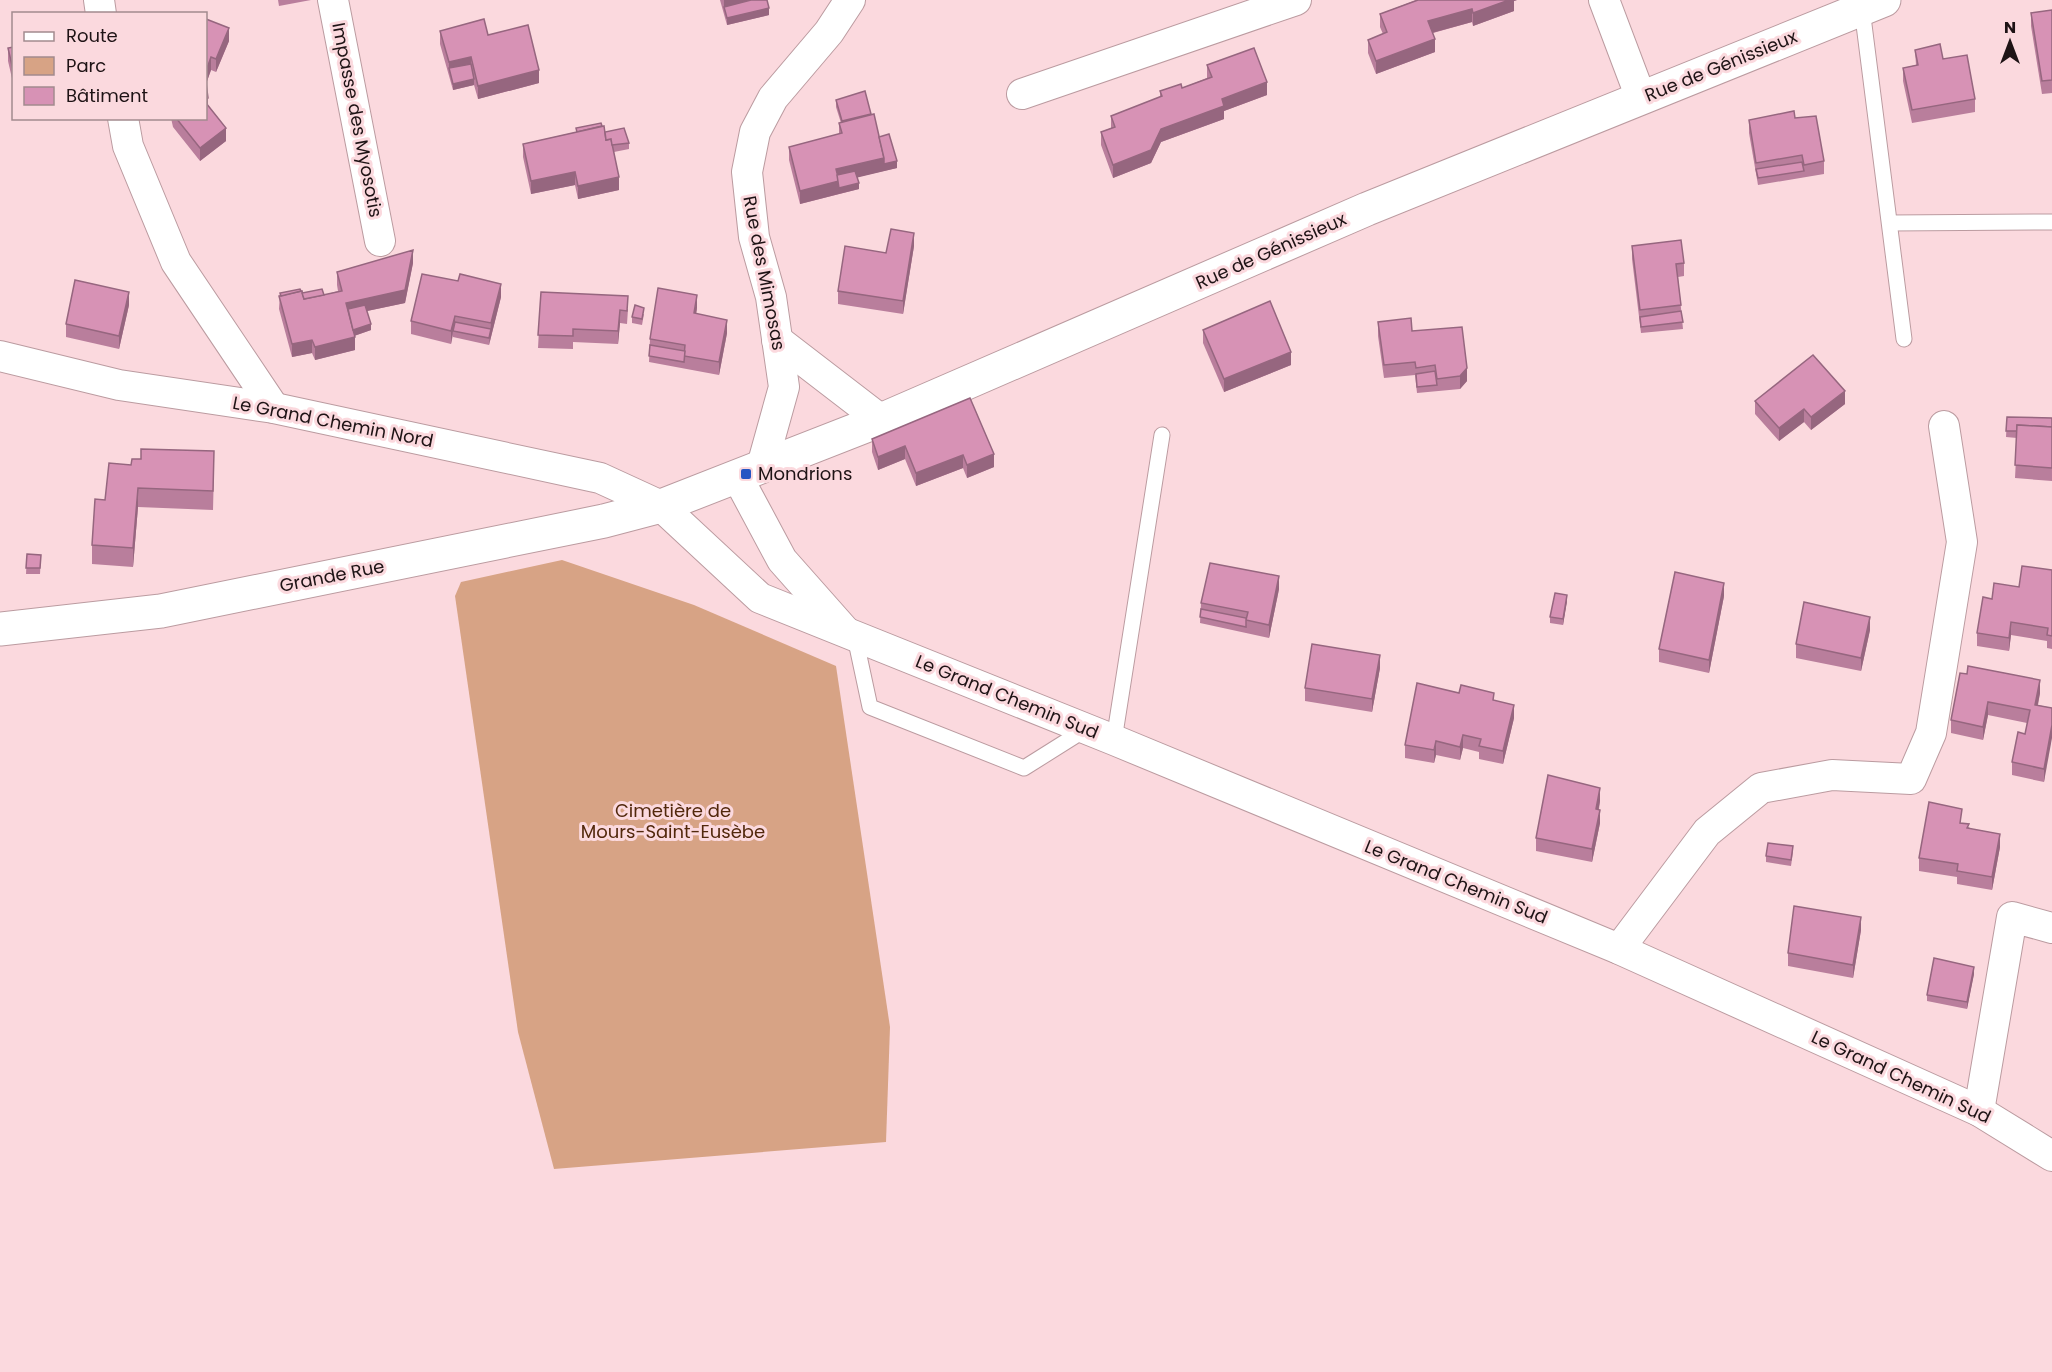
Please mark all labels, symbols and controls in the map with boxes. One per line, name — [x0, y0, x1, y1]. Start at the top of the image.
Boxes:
legend — [12, 12, 207, 120]
north arrow — [1980, 12, 2040, 72]
text: N — [2004, 16, 2016, 39]
street label: Impasse des Myosotis — [326, 20, 389, 219]
text: Route — [66, 23, 118, 48]
street label: Rue de Génissieux — [1641, 23, 1801, 108]
text: Parc — [66, 53, 106, 78]
text: Bâtiment — [66, 83, 148, 108]
street label: Rue des Mimosas — [737, 194, 792, 352]
street label: Rue de Génissieux — [1192, 206, 1350, 295]
street label: Le Grand Chemin Nord — [231, 390, 436, 453]
place label: Mondrions — [758, 461, 852, 486]
marker: Mondrions — [739, 467, 753, 481]
street label: Grande Rue — [277, 553, 386, 598]
street label: Le Grand Chemin Sud — [912, 648, 1102, 745]
park label: Cimetière de Mours-Saint-Eusèbe — [581, 798, 765, 844]
street label: Le Grand Chemin Sud — [1361, 833, 1551, 930]
street label: Le Grand Chemin Sud — [1807, 1024, 1995, 1129]

